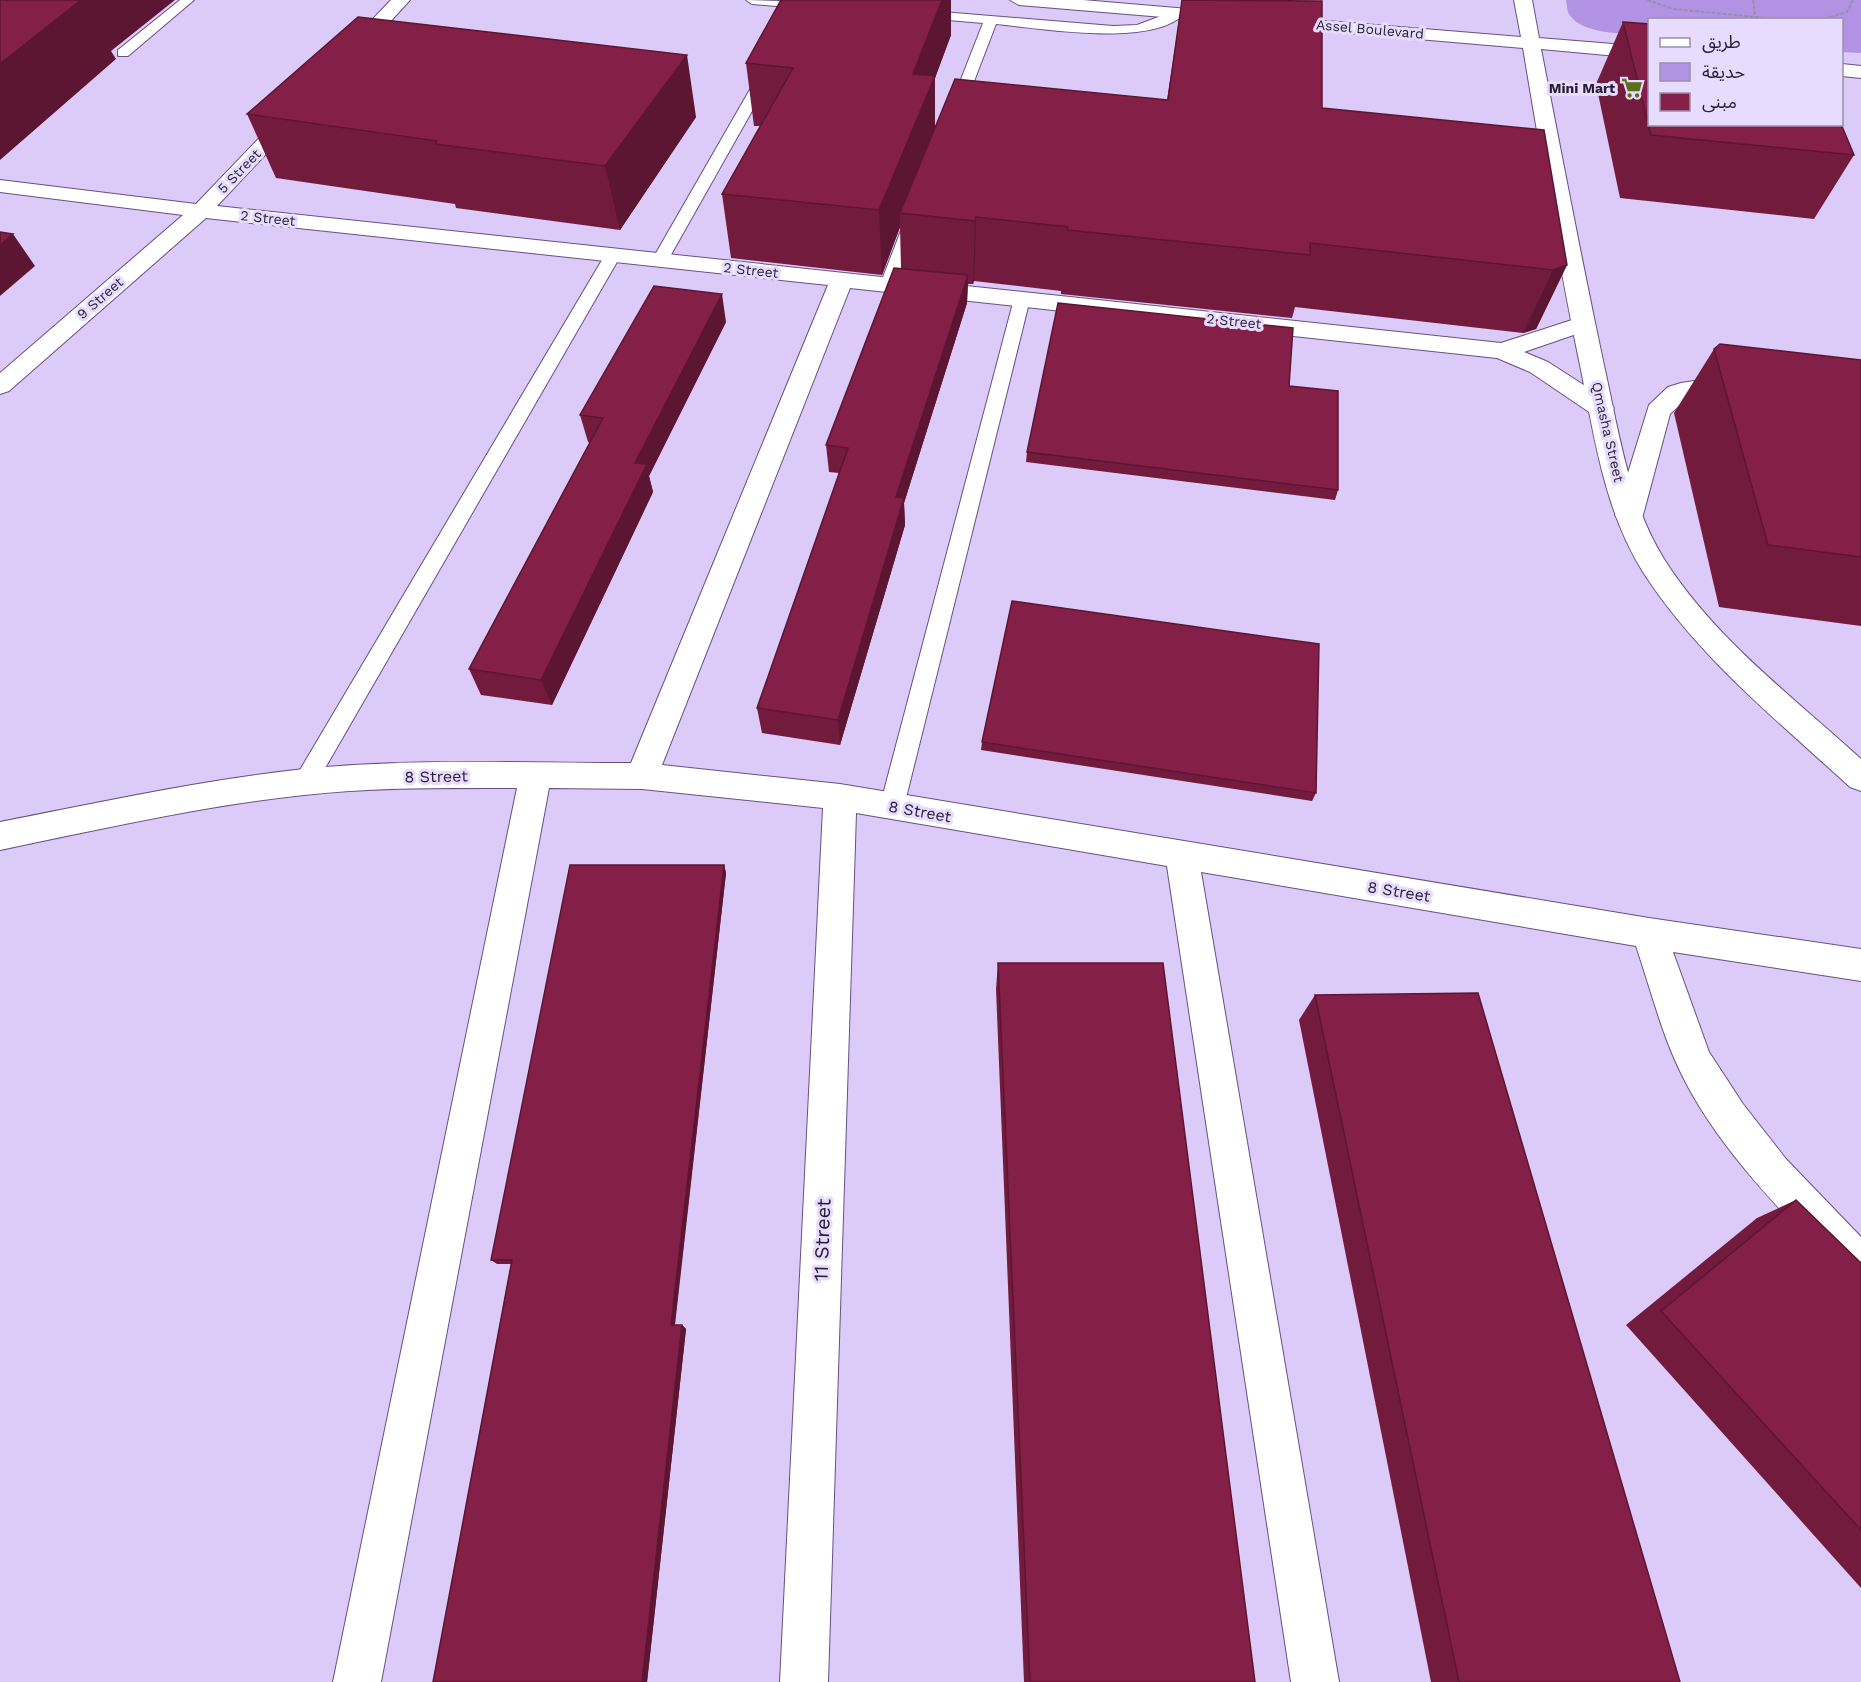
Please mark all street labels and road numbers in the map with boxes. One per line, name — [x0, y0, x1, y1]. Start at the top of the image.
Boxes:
street label: Assel Boulevard — [1315, 16, 1425, 42]
street label: 5 Street — [214, 146, 264, 196]
street label: 2 Street — [240, 207, 296, 229]
street label: 2 Street — [723, 259, 779, 281]
street label: 9 Street — [74, 274, 126, 322]
street label: 2 Street — [1206, 310, 1262, 332]
street label: Qmasha Street — [1589, 380, 1627, 484]
street label: 8 Street — [404, 766, 468, 787]
street label: 8 Street — [887, 797, 953, 826]
street label: 8 Street — [1366, 877, 1432, 906]
street label: 11 Street — [809, 1198, 835, 1282]

